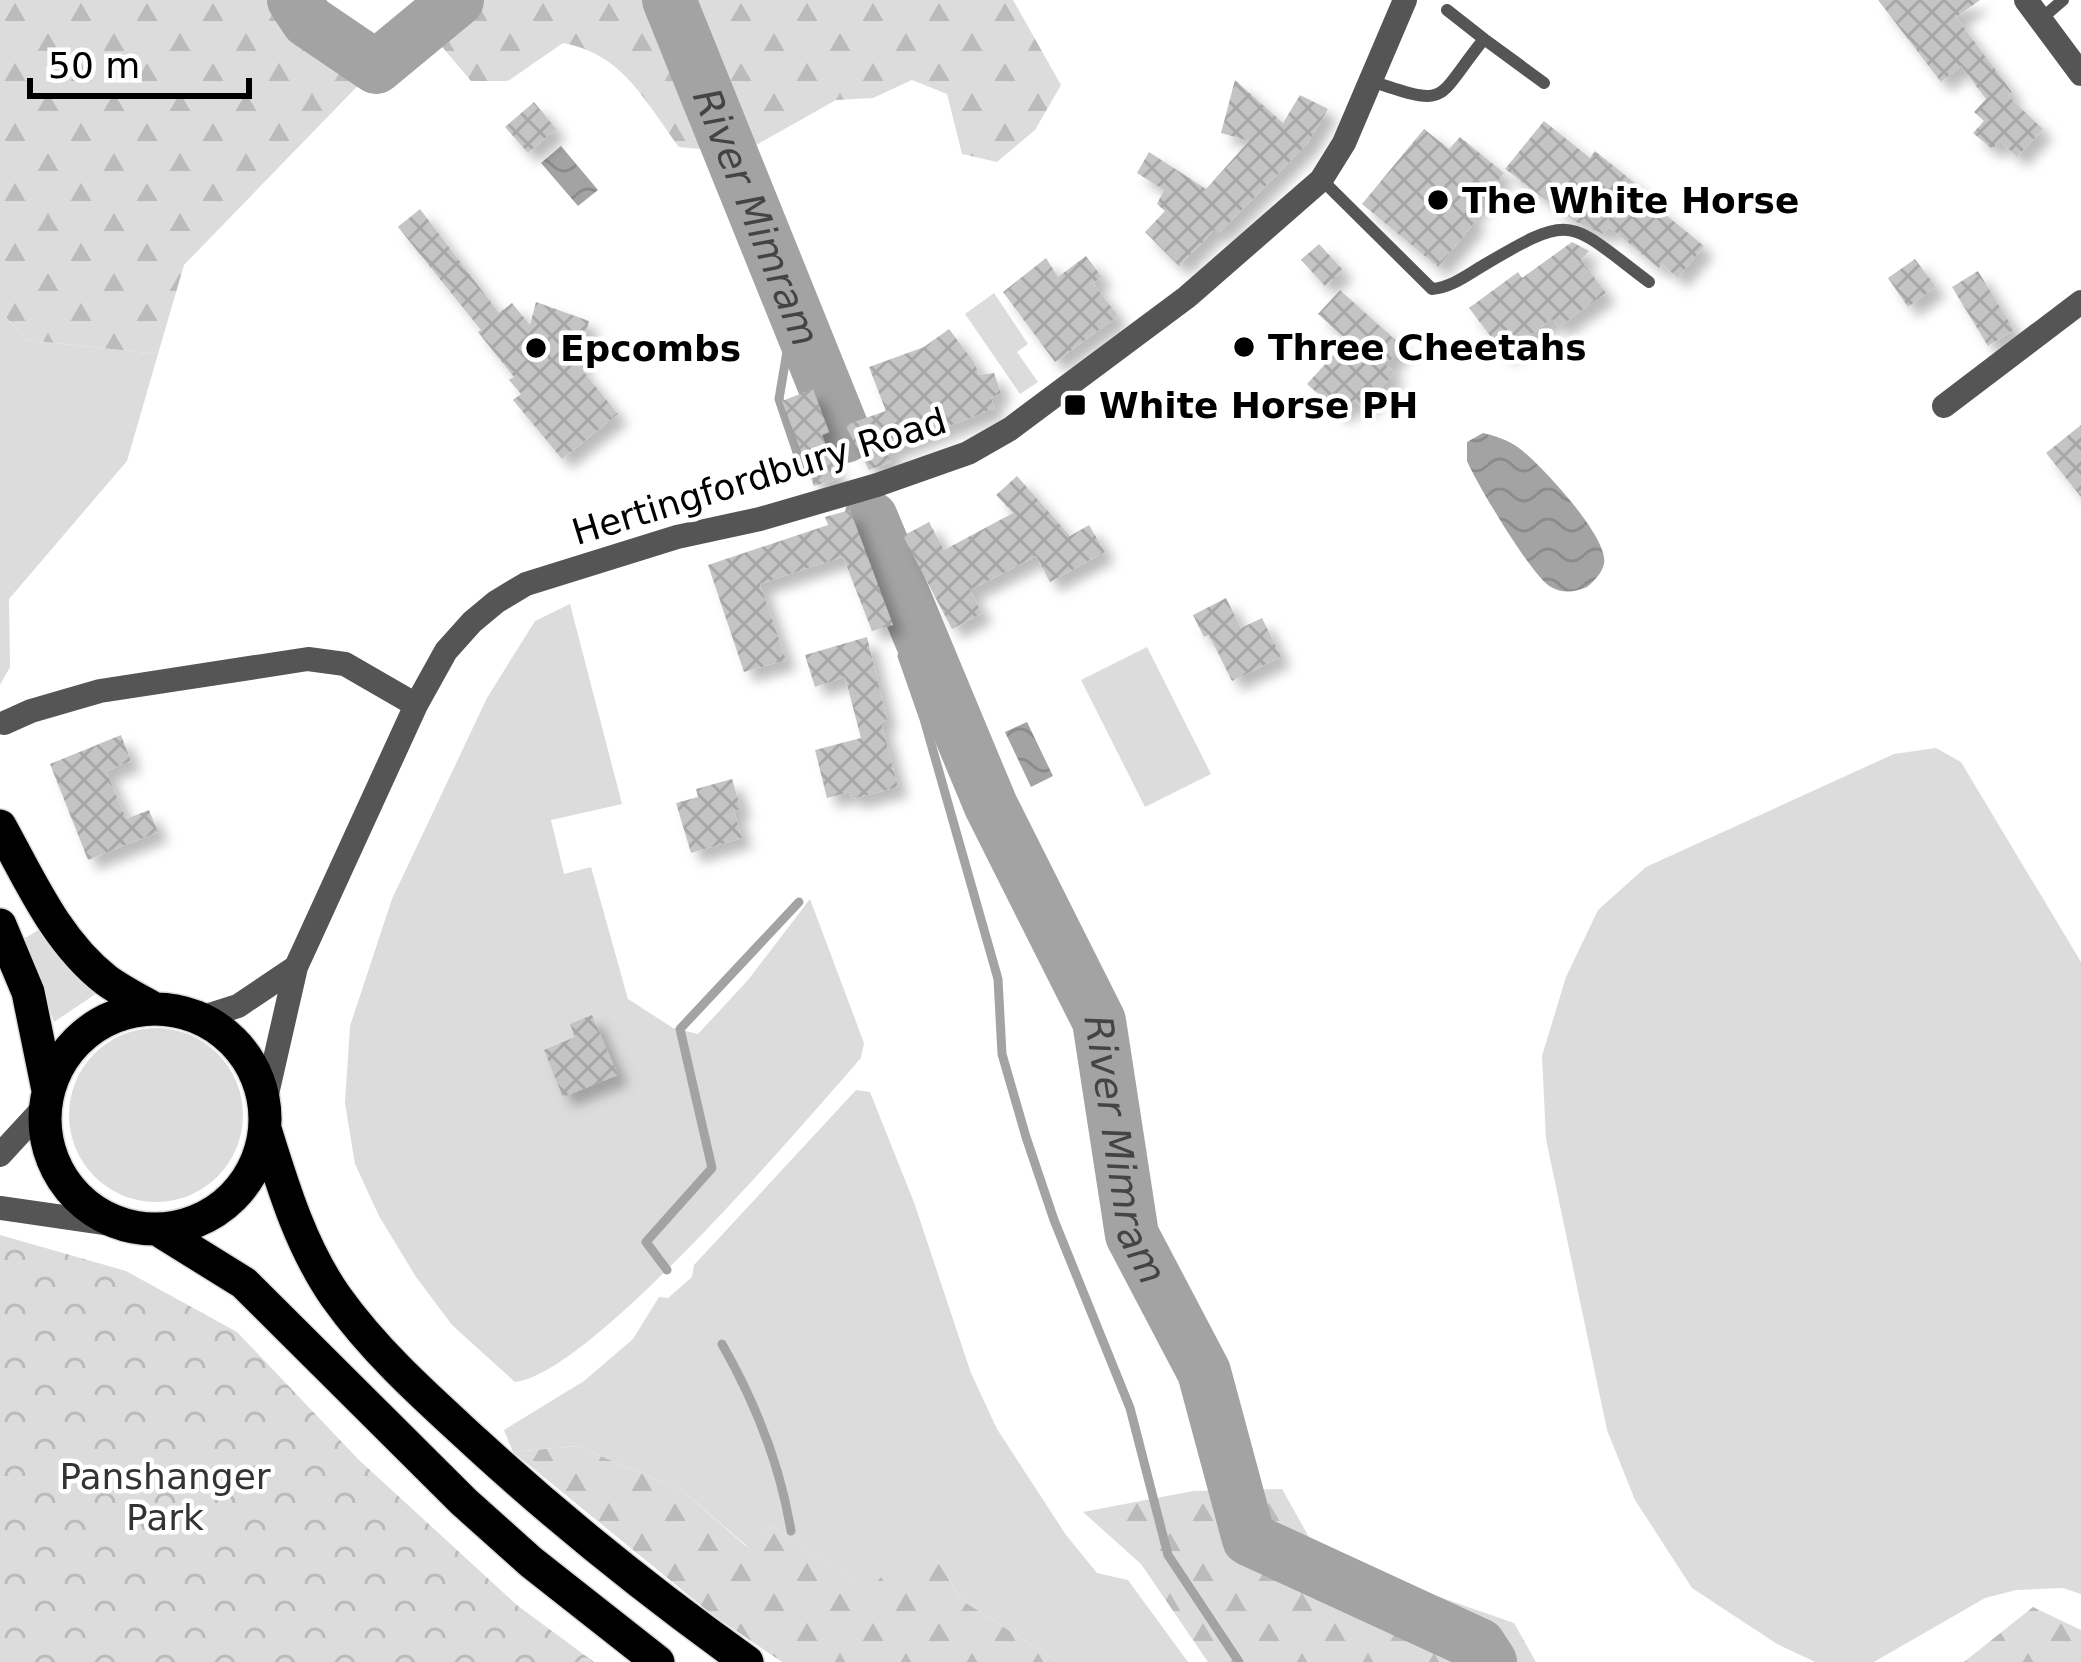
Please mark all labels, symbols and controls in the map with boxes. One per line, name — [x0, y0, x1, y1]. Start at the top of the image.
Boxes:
scale bar — [30, 24, 249, 98]
text: 50 m — [48, 45, 140, 86]
water label: River Mimram — [684, 82, 828, 353]
place label: The White Horse — [1462, 180, 1799, 221]
marker: The White Horse — [1425, 187, 1451, 213]
place label: Three Cheetahs — [1268, 327, 1587, 368]
place label: Epcombs — [560, 328, 741, 369]
marker: Three Cheetahs — [1231, 334, 1257, 360]
marker: Epcombs — [523, 335, 549, 361]
place label: White Horse PH — [1099, 385, 1418, 426]
marker: White Horse PH — [1062, 392, 1088, 418]
street label: Hertingfordbury Road — [567, 400, 951, 553]
water label: River Mimram — [1075, 1012, 1176, 1292]
park label: Panshanger Park — [59, 1456, 271, 1538]

